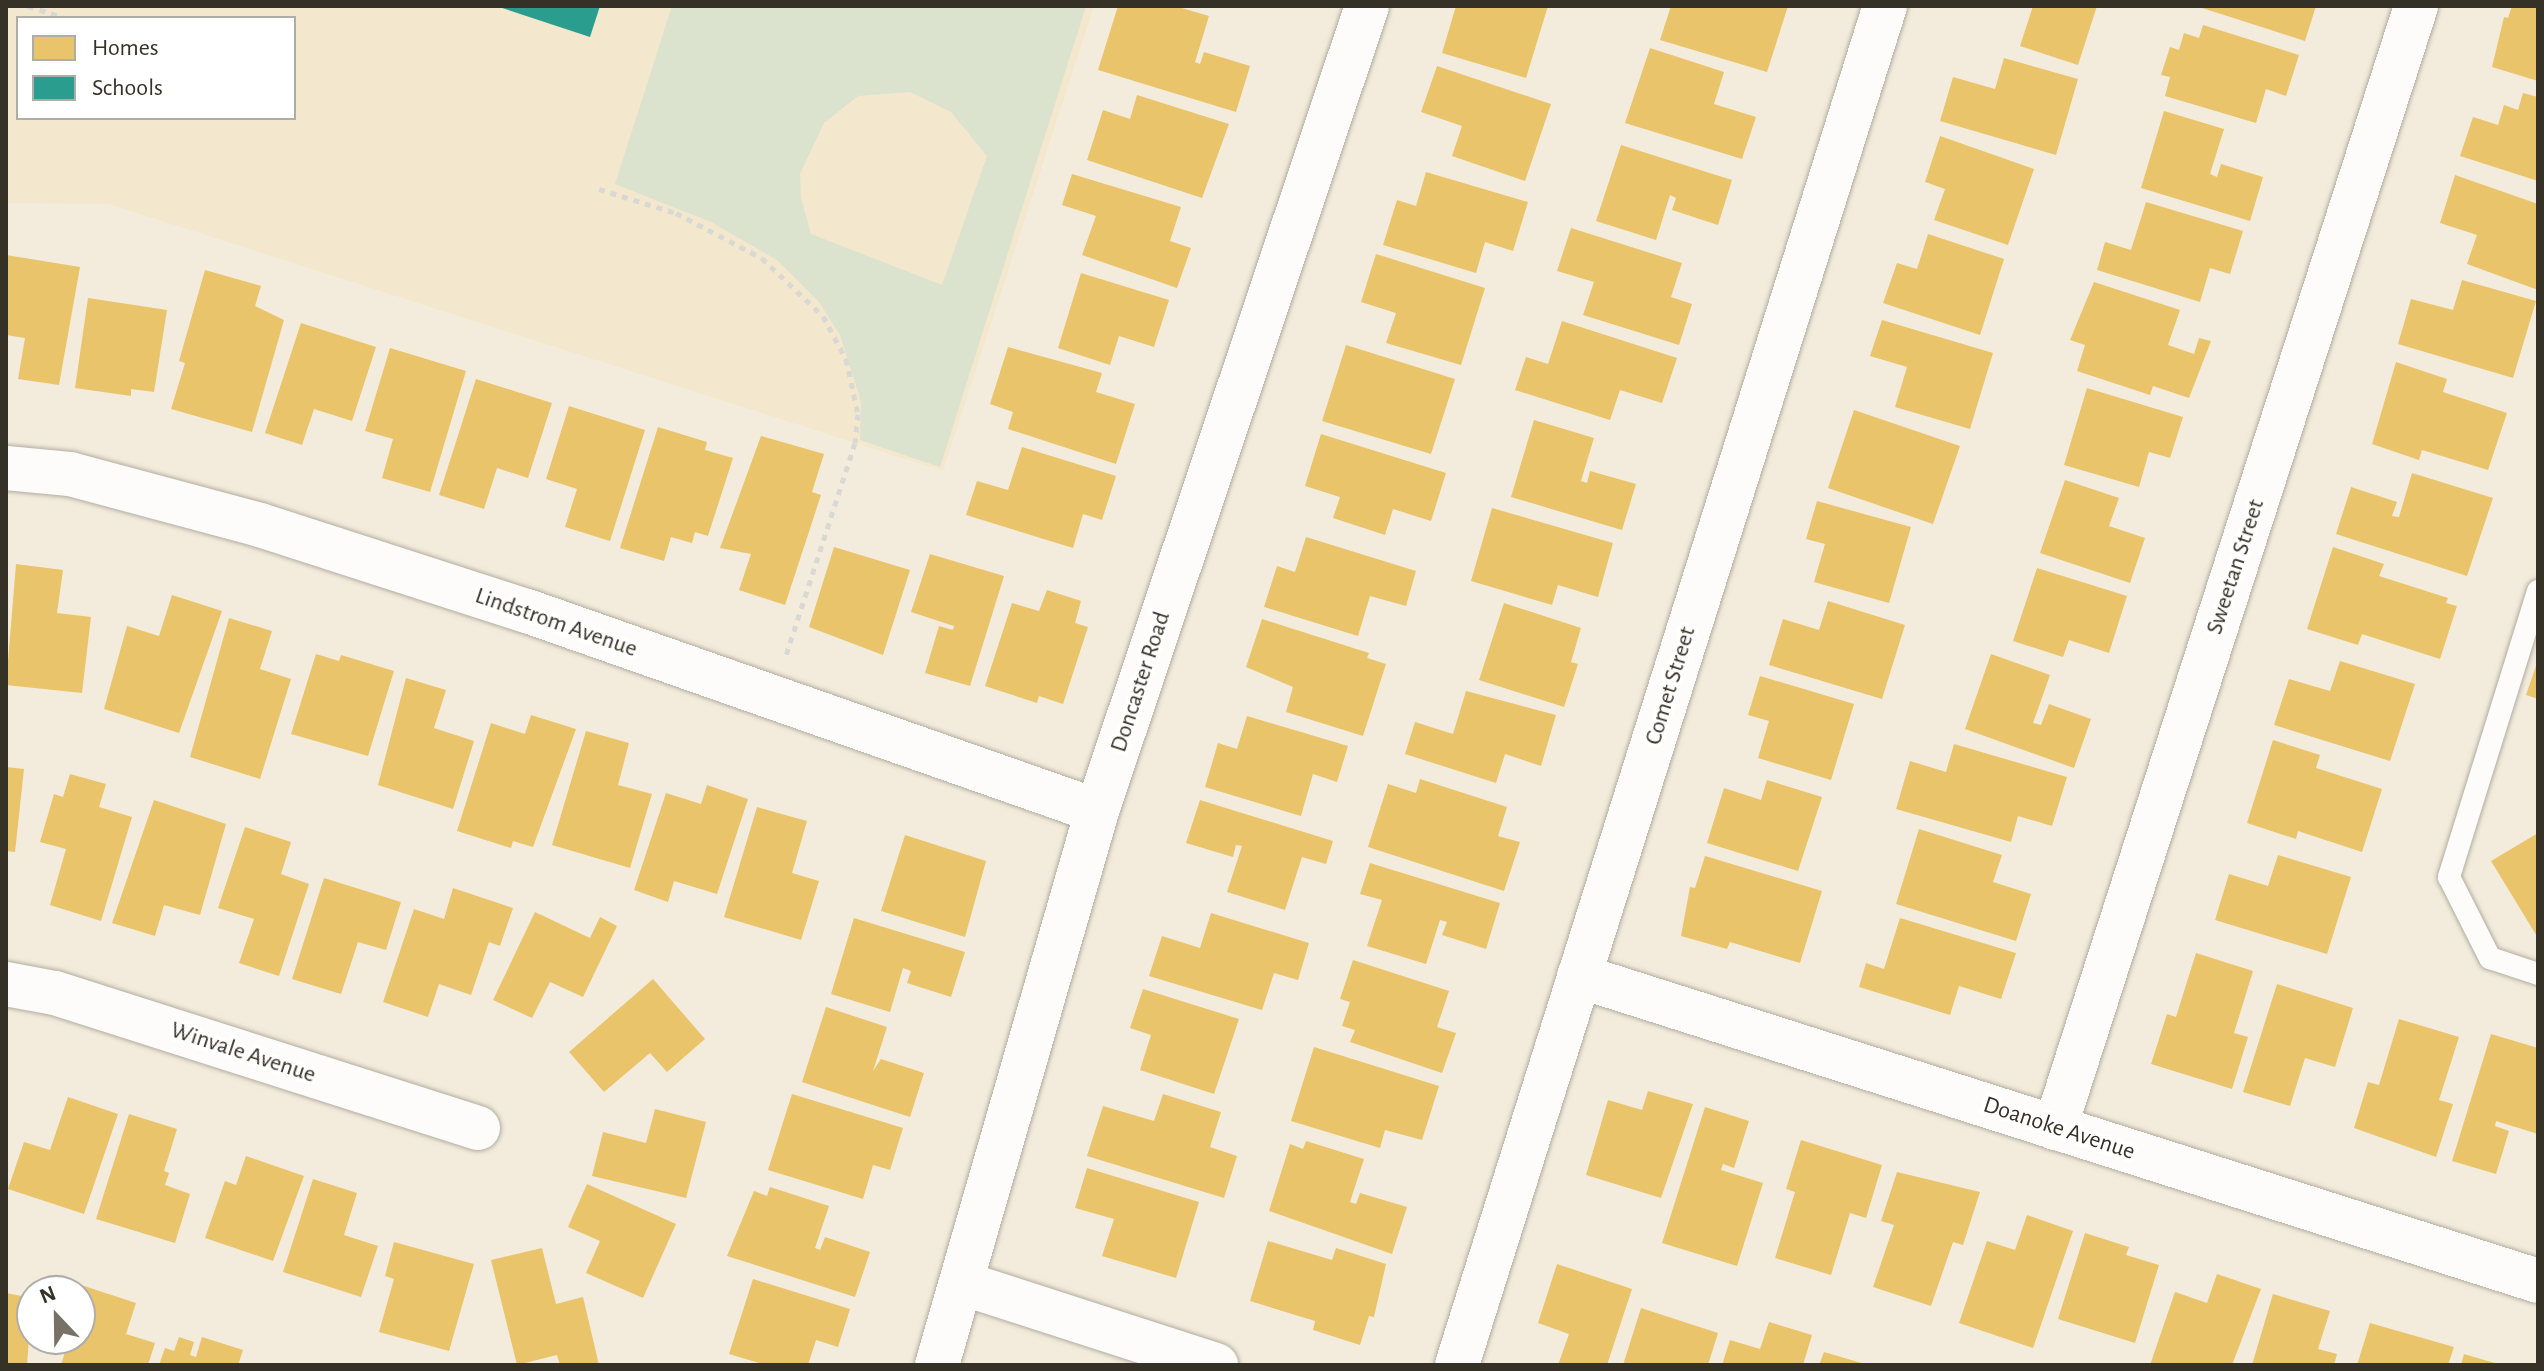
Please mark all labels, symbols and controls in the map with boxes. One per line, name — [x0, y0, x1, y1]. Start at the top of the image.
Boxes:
legend — [16, 16, 296, 120]
text: Homes — [92, 36, 159, 60]
text: Schools — [92, 76, 163, 100]
street label: Sweetan Street — [2201, 496, 2271, 638]
street label: Lindstrom Avenue — [471, 582, 641, 664]
street label: Doncaster Road — [1105, 608, 1177, 756]
street label: Comet Street — [1639, 623, 1703, 749]
street label: Winvale Avenue — [167, 1016, 319, 1090]
street label: Doanoke Avenue — [1979, 1091, 2139, 1167]
north arrow — [16, 1275, 96, 1355]
text: N — [37, 1282, 59, 1308]

